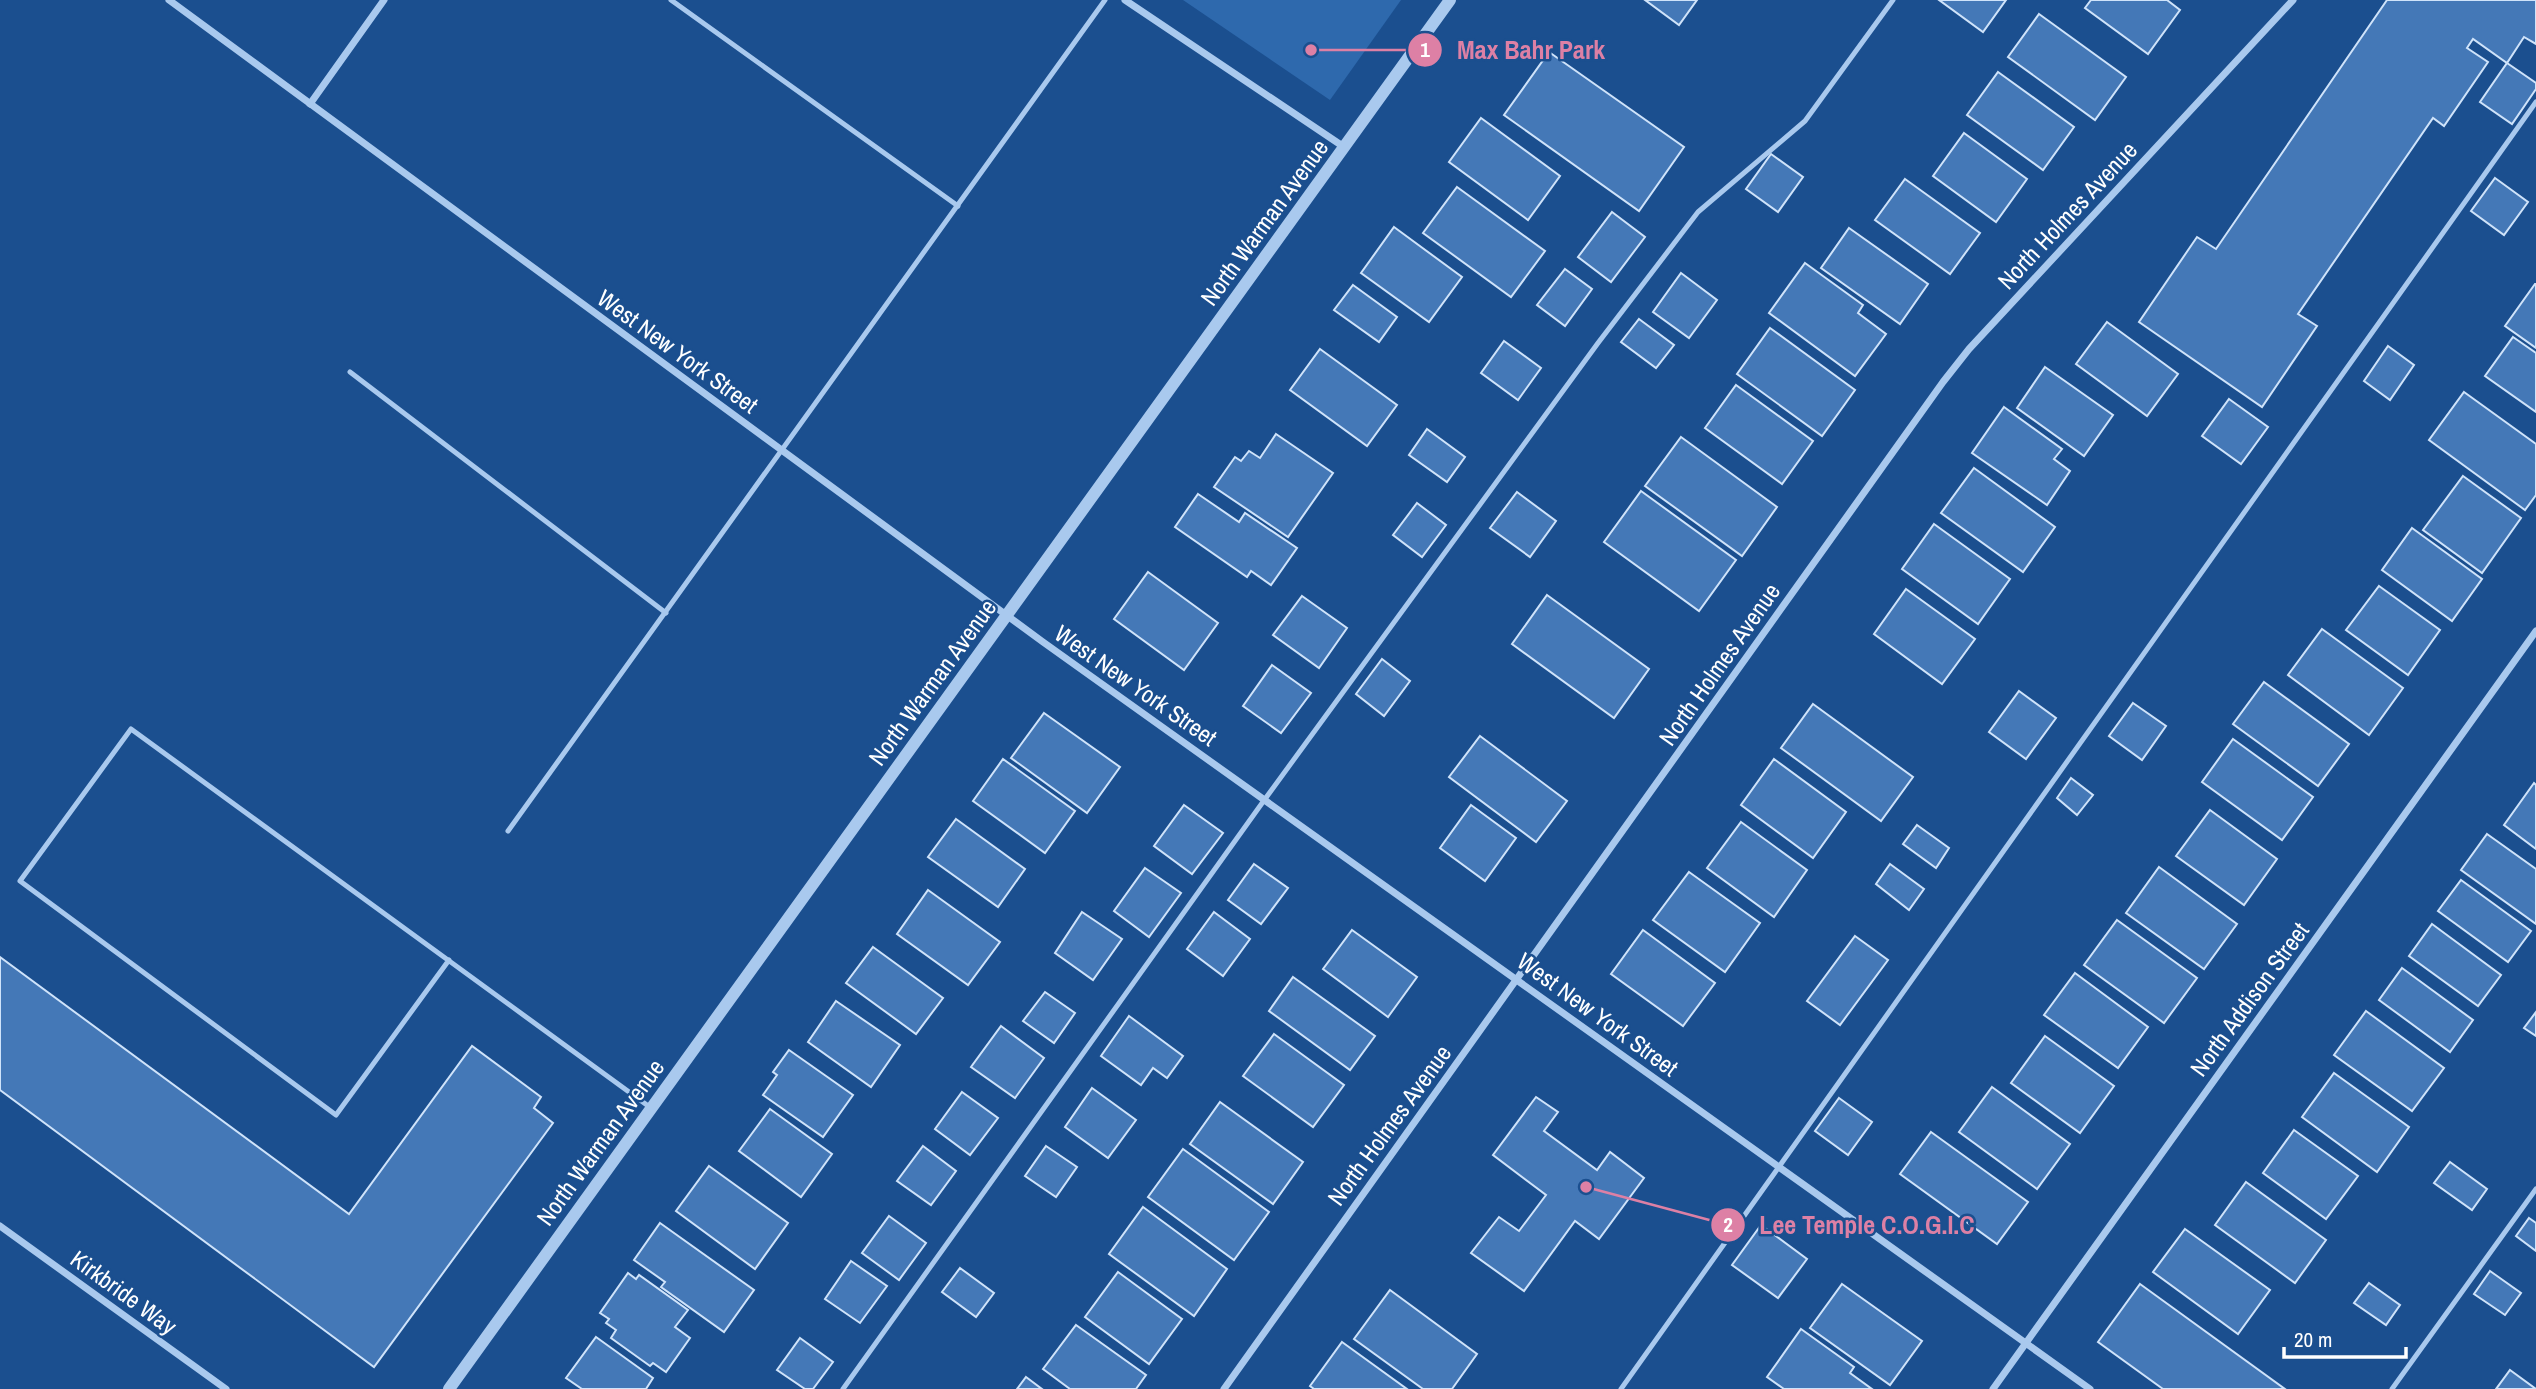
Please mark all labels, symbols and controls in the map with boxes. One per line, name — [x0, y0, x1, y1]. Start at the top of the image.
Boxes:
callout: Max Bahr Park — [1408, 26, 1619, 73]
text: Max Bahr Park — [1457, 32, 1605, 67]
text: 1 — [1420, 35, 1430, 64]
street label: North Warman Avenue — [1193, 132, 1335, 312]
street label: North Holmes Avenue — [1990, 134, 2144, 296]
street label: West New York Street — [591, 282, 765, 420]
street label: North Holmes Avenue — [1651, 577, 1787, 751]
street label: North Warman Avenue — [861, 592, 1003, 772]
street label: West New York Street — [1048, 617, 1224, 753]
street label: North Addison Street — [2182, 915, 2316, 1082]
street label: West New York Street — [1511, 945, 1685, 1083]
street label: North Holmes Avenue — [1320, 1038, 1458, 1212]
street label: North Warman Avenue — [529, 1052, 671, 1232]
callout: Lee Temple C.O.G.I.C — [1710, 1202, 1988, 1249]
text: Lee Temple C.O.G.I.C — [1759, 1207, 1975, 1242]
text: 2 — [1723, 1210, 1733, 1239]
street label: Kirkbride Way — [64, 1243, 184, 1341]
scale bar — [2284, 1316, 2406, 1360]
text: 20 m — [2294, 1325, 2332, 1354]

